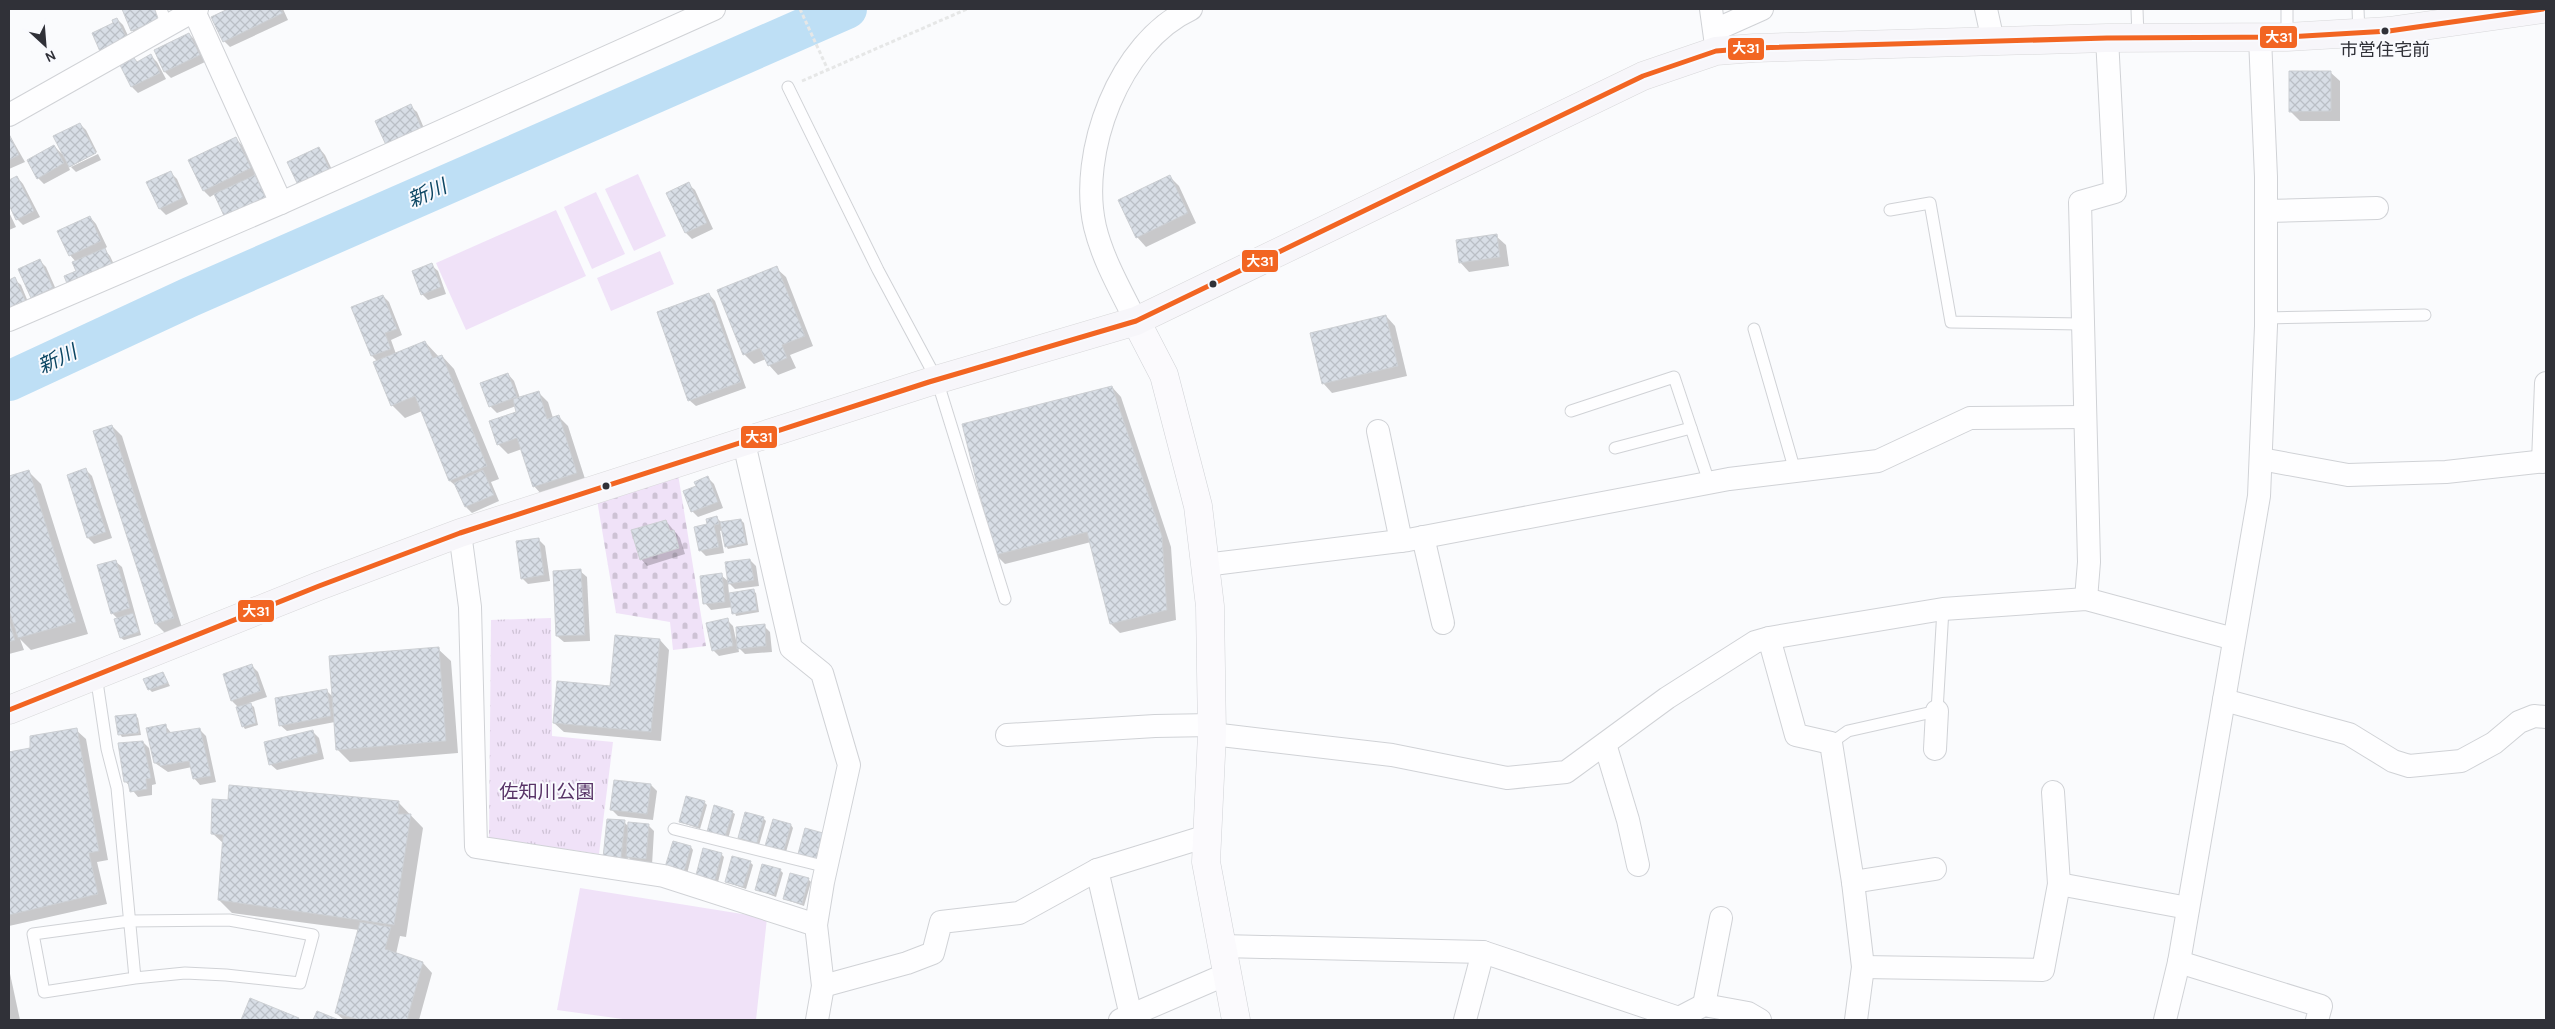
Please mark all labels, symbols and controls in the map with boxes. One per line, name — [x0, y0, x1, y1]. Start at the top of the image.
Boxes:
north arrow — [20, 20, 70, 70]
line badge: 大31 — [2259, 25, 2298, 49]
marker: 市営住宅前 — [2380, 26, 2390, 36]
text: 大31 — [2265, 29, 2293, 46]
line badge: 大31 — [1727, 37, 1765, 61]
place label: 市営住宅前 — [2340, 39, 2430, 61]
text: 大31 — [1732, 40, 1760, 57]
text: N — [42, 46, 59, 66]
water label: 新川 — [404, 174, 452, 212]
line badge: 大31 — [1241, 249, 1279, 273]
text: 大31 — [1246, 253, 1274, 270]
unlabelled marker — [1208, 279, 1218, 289]
water label: 新川 — [34, 340, 82, 378]
line badge: 大31 — [740, 425, 778, 449]
text: 大31 — [745, 429, 773, 446]
unlabelled marker — [601, 481, 611, 491]
line badge: 大31 — [237, 599, 275, 623]
text: 大31 — [242, 603, 270, 620]
park label: 佐知川公園 — [499, 781, 595, 803]

